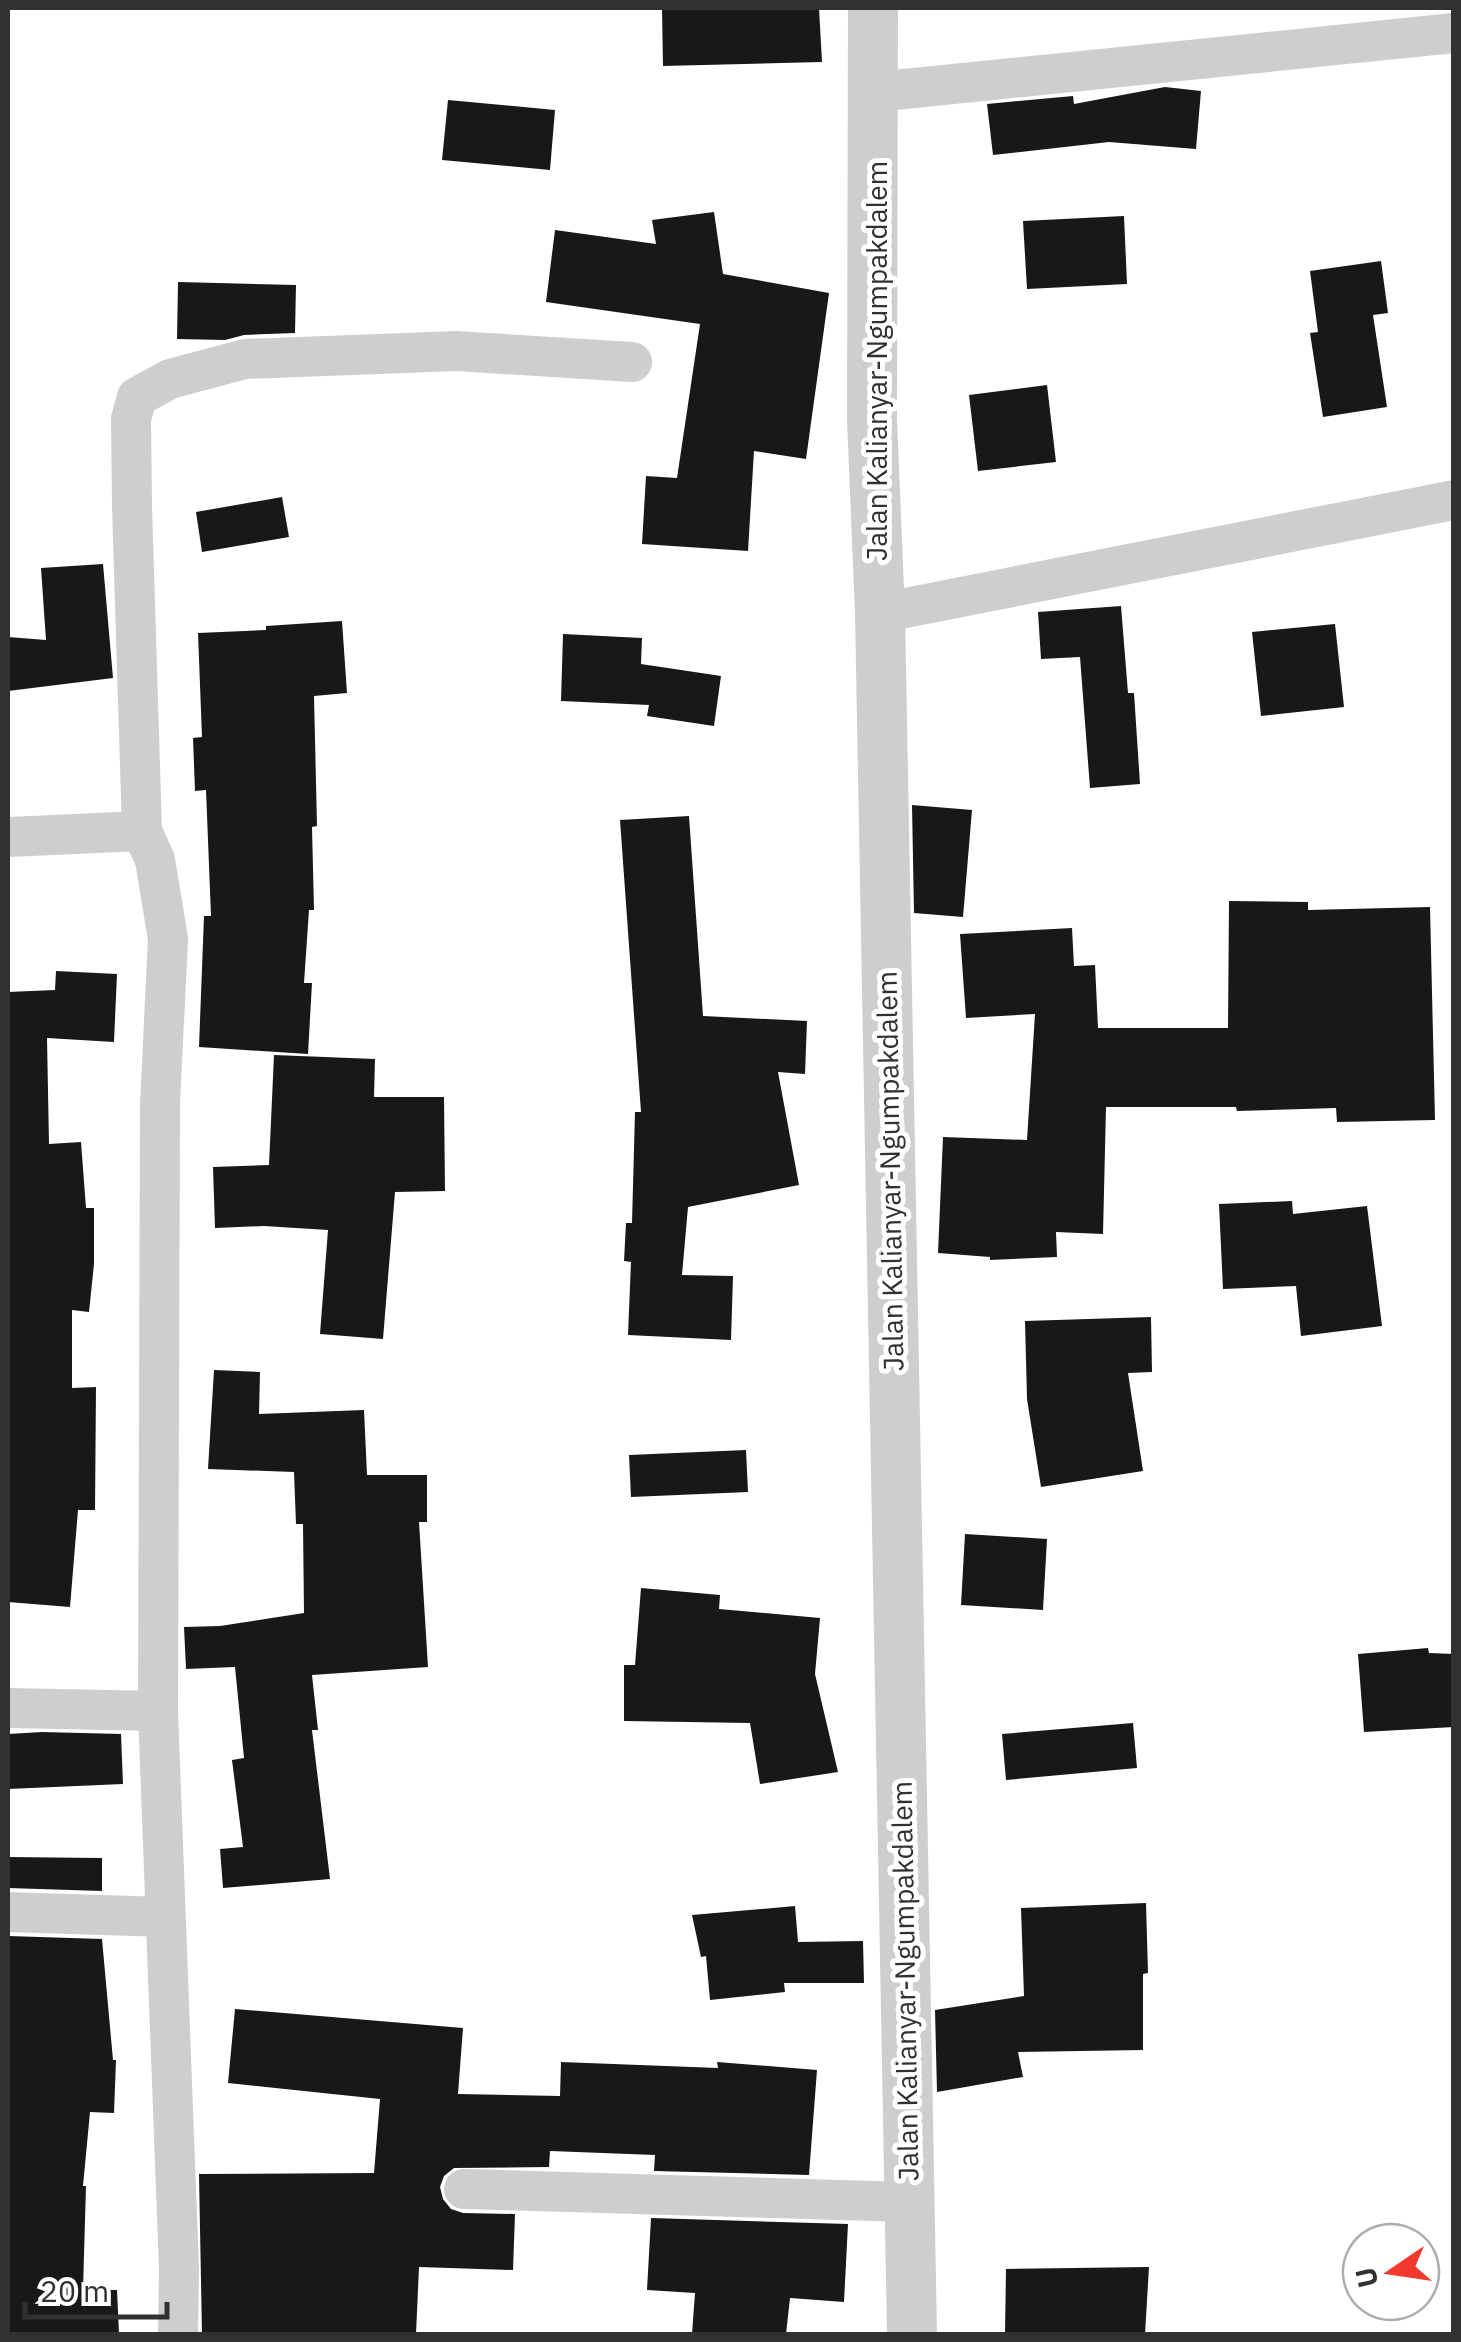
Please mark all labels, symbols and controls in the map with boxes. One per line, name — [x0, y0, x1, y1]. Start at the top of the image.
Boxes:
street label: Jalan Kalianyar-Ngumpakdalem — [858, 161, 895, 561]
street label: Jalan Kalianyar-Ngumpakdalem — [868, 971, 911, 1371]
street label: Jalan Kalianyar-Ngumpakdalem — [883, 1781, 926, 2181]
north arrow — [1341, 2222, 1441, 2322]
scale bar — [25, 2257, 168, 2319]
text: U — [1346, 2264, 1386, 2291]
text: 20 m — [40, 2271, 109, 2310]

